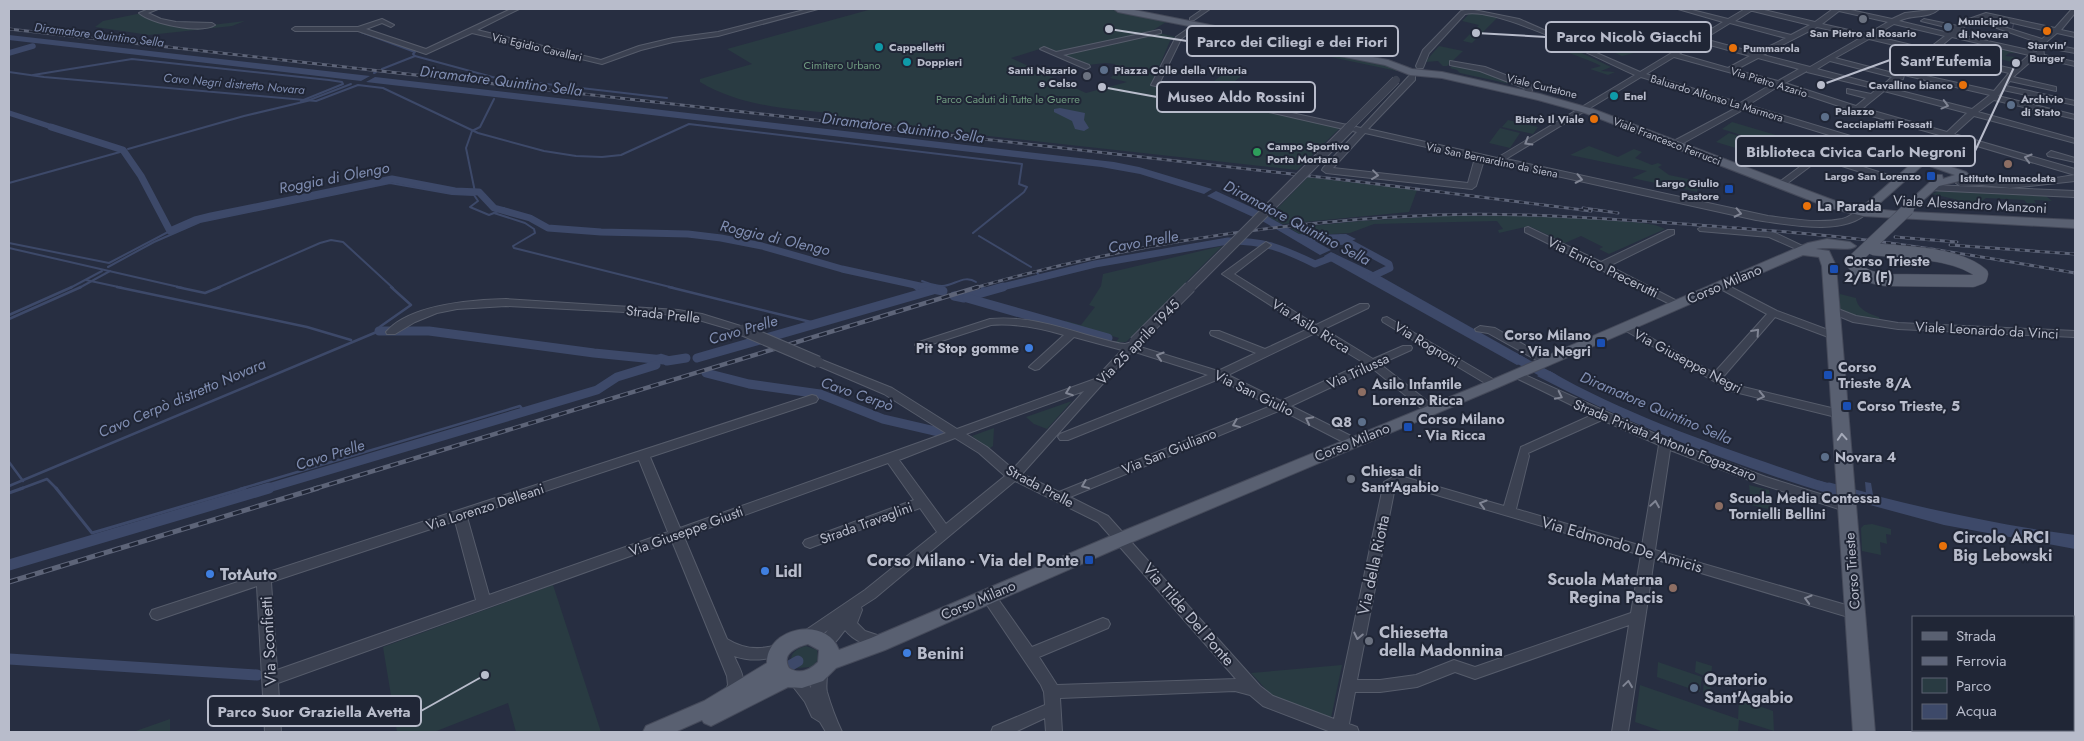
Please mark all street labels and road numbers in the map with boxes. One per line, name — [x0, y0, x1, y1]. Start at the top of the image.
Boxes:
street label: Via Egidio Cavallari — [490, 29, 584, 65]
street label: Via Pietro Azario — [1729, 63, 1809, 101]
street label: Viale Curtatone — [1505, 70, 1579, 103]
street label: Baluardo Alfonso La Marmora — [1649, 70, 1785, 126]
street label: Viale Francesco Ferrucci — [1611, 113, 1723, 169]
street label: Via San Bernardino da Siena — [1425, 138, 1559, 182]
street label: Viale Alessandro Manzoni — [1893, 190, 2047, 218]
street label: Via Enrico Precerutti — [1544, 231, 1662, 303]
street label: Corso Milano — [1684, 259, 1765, 309]
street label: Via Asilo Ricca — [1268, 294, 1354, 358]
street label: Via 25 aprile 1945 — [1092, 295, 1184, 389]
street label: Strada Prelle — [625, 300, 701, 328]
street label: Viale Leonardo da Vinci — [1915, 316, 2059, 344]
street label: Via Rognoni — [1390, 317, 1464, 371]
street label: Via Giuseppe Negri — [1630, 324, 1746, 398]
street label: Via Trilussa — [1324, 348, 1392, 394]
street label: Via San Giulio — [1211, 365, 1297, 421]
street label: Strada Privata Antonio Fogazzaro — [1570, 394, 1760, 486]
street label: Corso Milano — [1311, 418, 1393, 466]
street label: Via San Giuliano — [1119, 423, 1220, 479]
street label: Strada Prelle — [1002, 460, 1078, 512]
street label: Via Lorenzo Delleani — [423, 478, 547, 536]
street label: Strada Travaglini — [817, 497, 915, 549]
street label: Via Giuseppe Giusti — [626, 501, 746, 561]
street label: Via Edmondo De Amicis — [1539, 510, 1705, 579]
street label: Via della Riotta — [1352, 513, 1395, 617]
street label: Corso Trieste — [1839, 532, 1865, 610]
street label: Via Tilde Del Ponte — [1137, 558, 1240, 671]
street label: Corso Milano — [938, 575, 1019, 625]
street label: Via Sconfietti — [255, 596, 282, 686]

